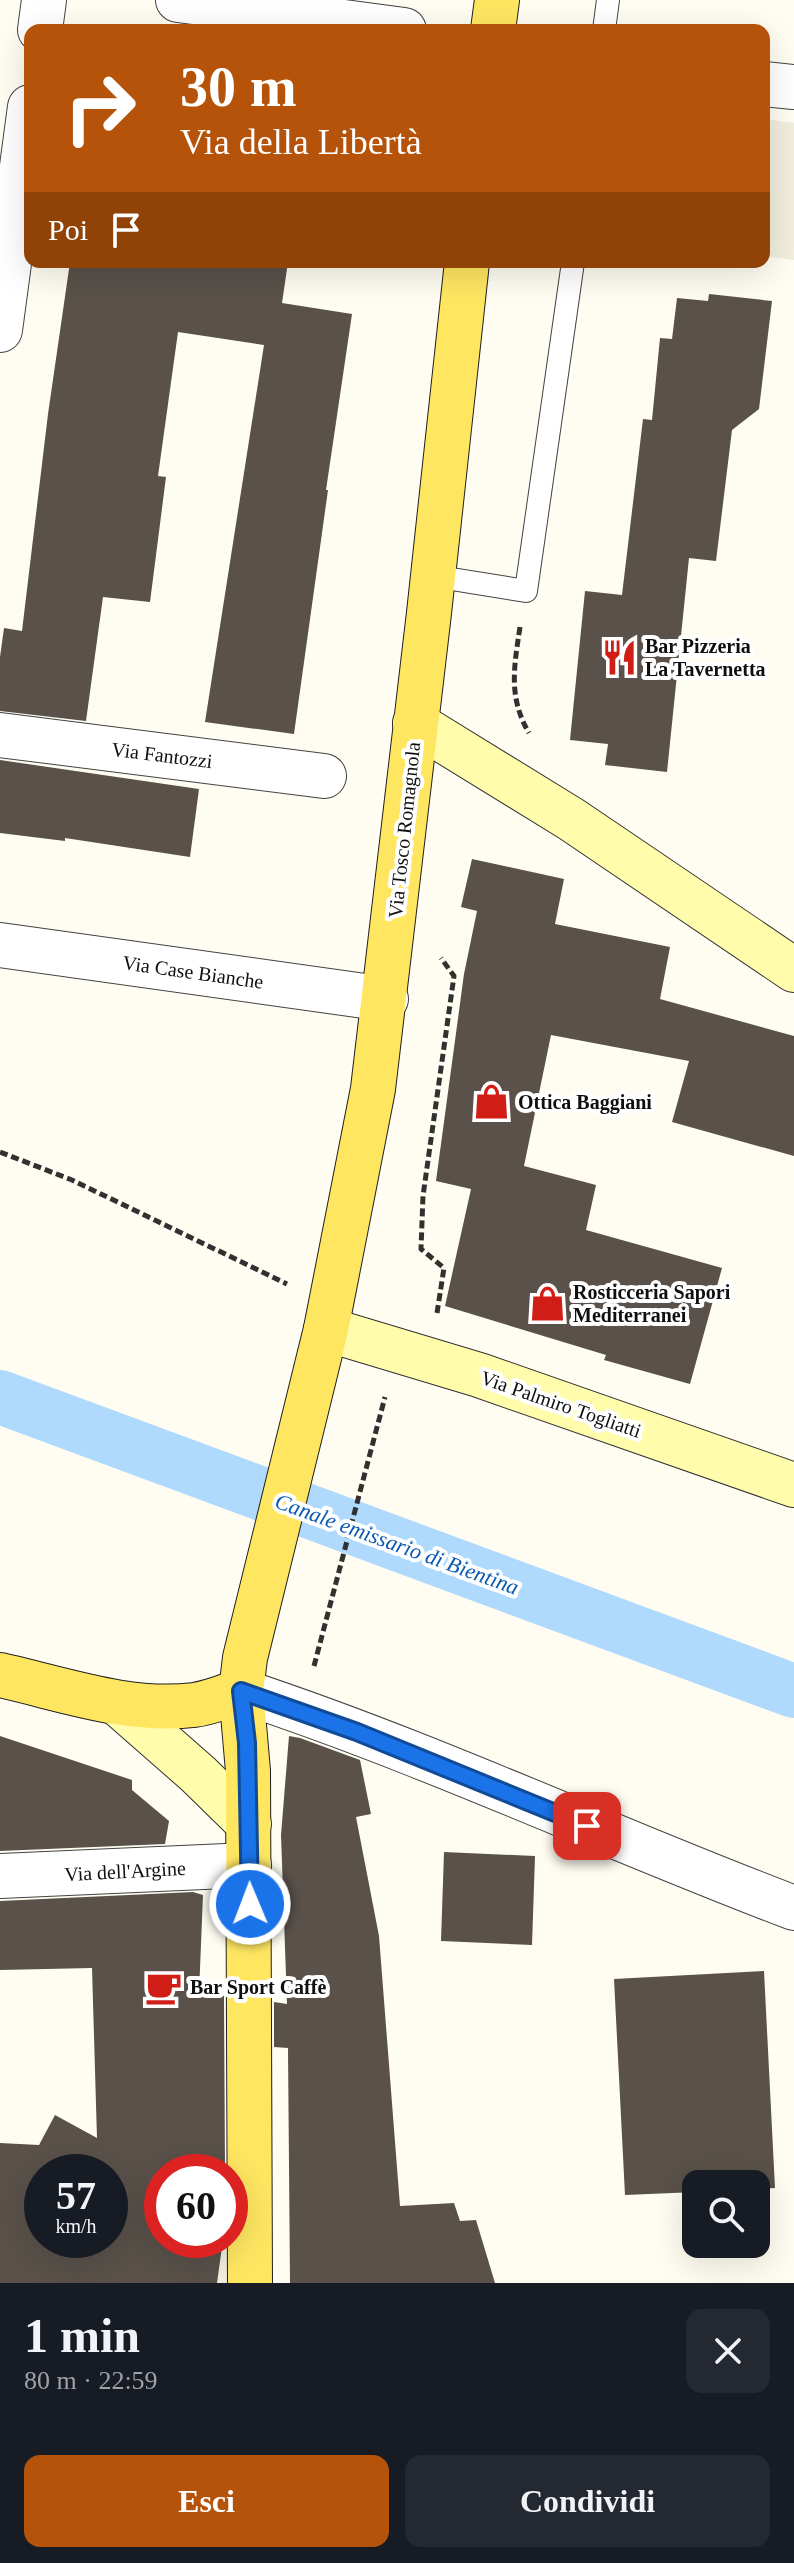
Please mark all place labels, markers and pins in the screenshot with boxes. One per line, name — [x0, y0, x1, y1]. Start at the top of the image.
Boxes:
place label: Bar Pizzeria La Tavernetta — [645, 635, 766, 680]
restaurant icon: Bar Pizzeria La Tavernetta — [600, 639, 638, 677]
shop icon: Ottica Baggiani — [473, 1083, 511, 1121]
place label: Ottica Baggiani — [518, 1091, 652, 1114]
place label: Rosticceria Sapori Mediterranei — [573, 1281, 731, 1326]
shop icon: Rosticceria Sapori Mediterranei — [528, 1284, 566, 1322]
pin — [553, 1792, 621, 1860]
cafe icon: Bar Sport Caffè — [145, 1968, 183, 2006]
place label: Bar Sport Caffè — [190, 1976, 326, 1999]

